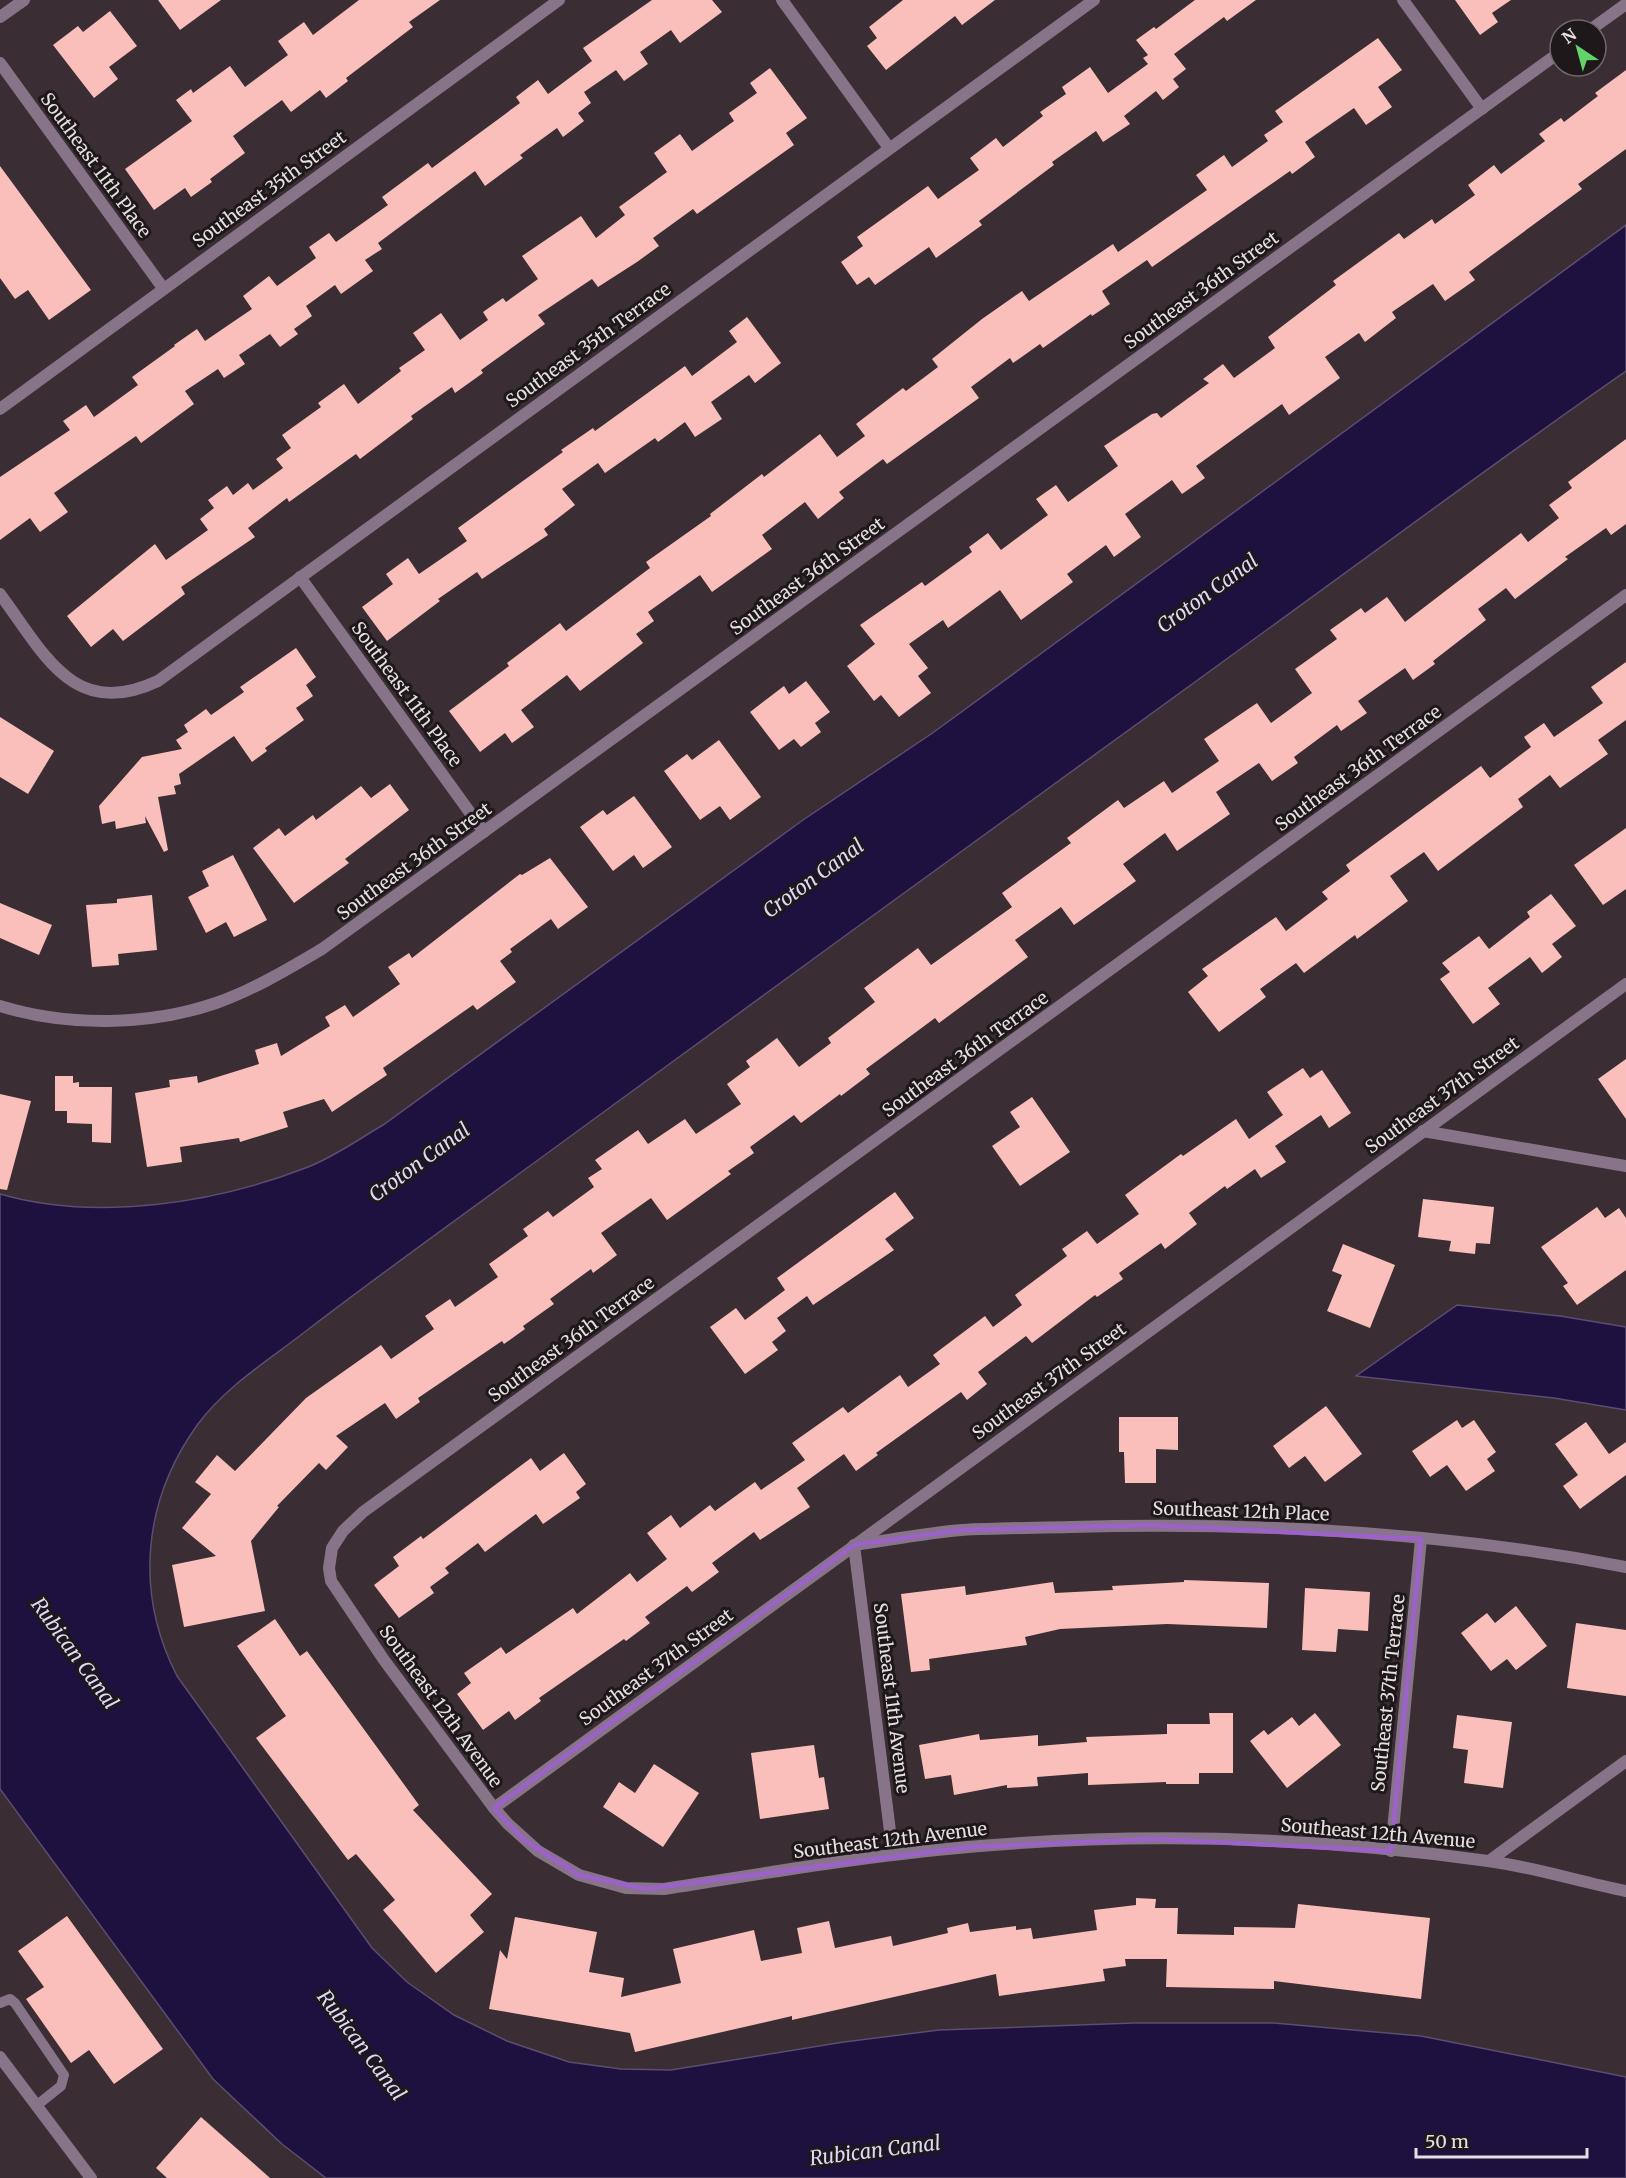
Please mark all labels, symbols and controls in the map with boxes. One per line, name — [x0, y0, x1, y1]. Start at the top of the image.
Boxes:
north arrow — [1548, 18, 1608, 78]
text: N — [1558, 24, 1580, 48]
street label: Southeast 11th Place — [36, 88, 156, 242]
street label: Southeast 35th Street — [188, 126, 350, 252]
street label: Southeast 36th Street — [1119, 226, 1283, 354]
street label: Southeast 35th Terrace — [501, 277, 675, 413]
street label: Southeast 36th Street — [725, 512, 889, 640]
water label: Croton Canal — [1151, 548, 1263, 638]
street label: Southeast 11th Place — [347, 617, 467, 771]
street label: Southeast 36th Terrace — [1270, 700, 1446, 836]
street label: Southeast 36th Street — [332, 797, 496, 925]
water label: Croton Canal — [757, 833, 869, 923]
street label: Southeast 36th Terrace — [877, 986, 1053, 1122]
street label: Southeast 37th Street — [1361, 1031, 1523, 1159]
water label: Croton Canal — [363, 1117, 475, 1207]
street label: Southeast 36th Terrace — [483, 1271, 659, 1407]
street label: Southeast 37th Street — [968, 1317, 1130, 1445]
street label: Southeast 12th Place — [1152, 1496, 1330, 1526]
water label: Rubican Canal — [26, 1592, 124, 1714]
street label: Southeast 37th Terrace — [1366, 1593, 1410, 1793]
street label: Southeast 11th Avenue — [869, 1601, 915, 1795]
street label: Southeast 37th Street — [575, 1603, 737, 1731]
street label: Southeast 12th Avenue — [374, 1620, 508, 1792]
street label: Southeast 12th Avenue — [1280, 1813, 1476, 1853]
street label: Southeast 12th Avenue — [792, 1817, 988, 1863]
water label: Rubican Canal — [312, 1985, 412, 2105]
scale bar — [1416, 2121, 1587, 2159]
water label: Rubican Canal — [808, 2130, 942, 2170]
text: 50 m — [1425, 2130, 1469, 2153]

